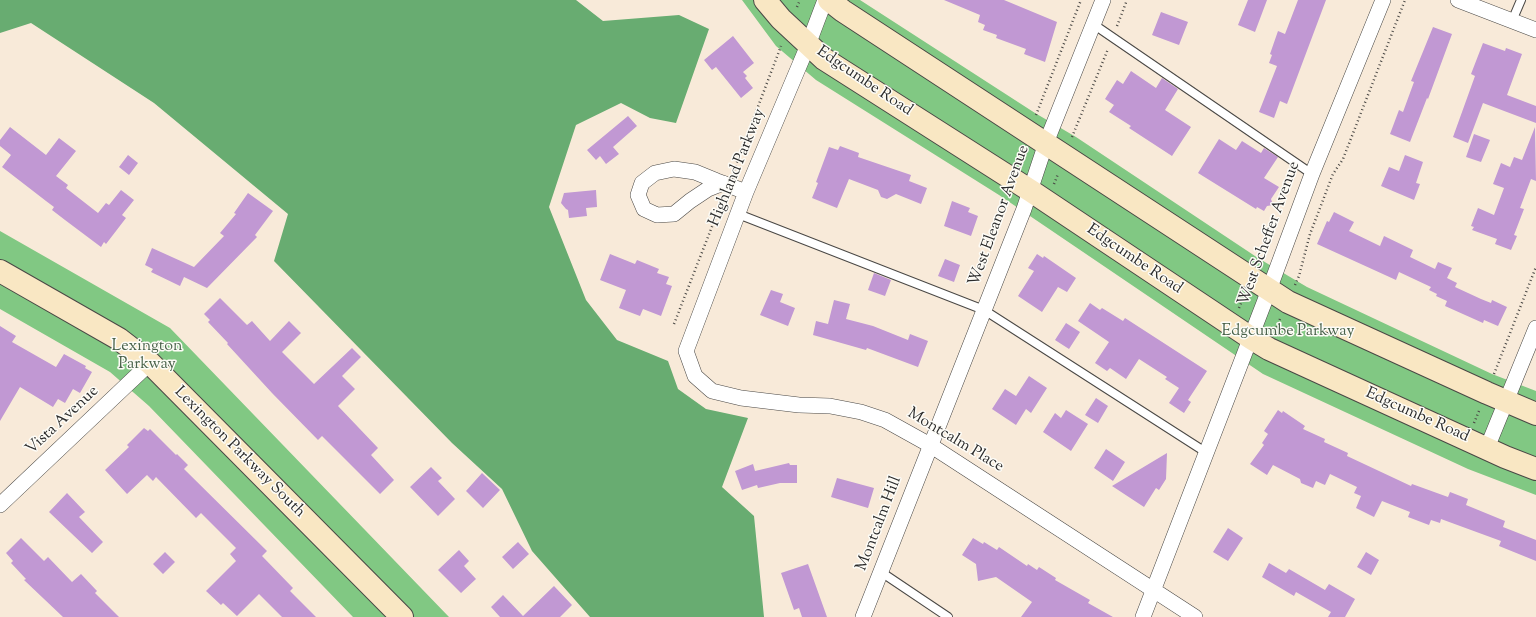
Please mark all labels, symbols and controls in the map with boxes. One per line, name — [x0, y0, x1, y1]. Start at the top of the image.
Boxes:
street label: Edgcumbe Road — [812, 43, 916, 121]
street label: Highland Parkway — [706, 106, 770, 230]
street label: West Eleanor Avenue — [966, 143, 1034, 289]
street label: West Scheffer Avenue — [1235, 159, 1305, 309]
street label: Edgcumbe Road — [1082, 221, 1186, 299]
park label: Edgcumbe Parkway — [1222, 322, 1354, 342]
park label: Lexington Parkway — [111, 337, 183, 375]
street label: Vista Avenue — [23, 382, 103, 460]
street label: Lexington Parkway South — [169, 383, 309, 523]
street label: Edgcumbe Road — [1362, 385, 1472, 447]
street label: Montcalm Place — [903, 405, 1007, 477]
street label: Montcalm Hill — [853, 474, 907, 574]

